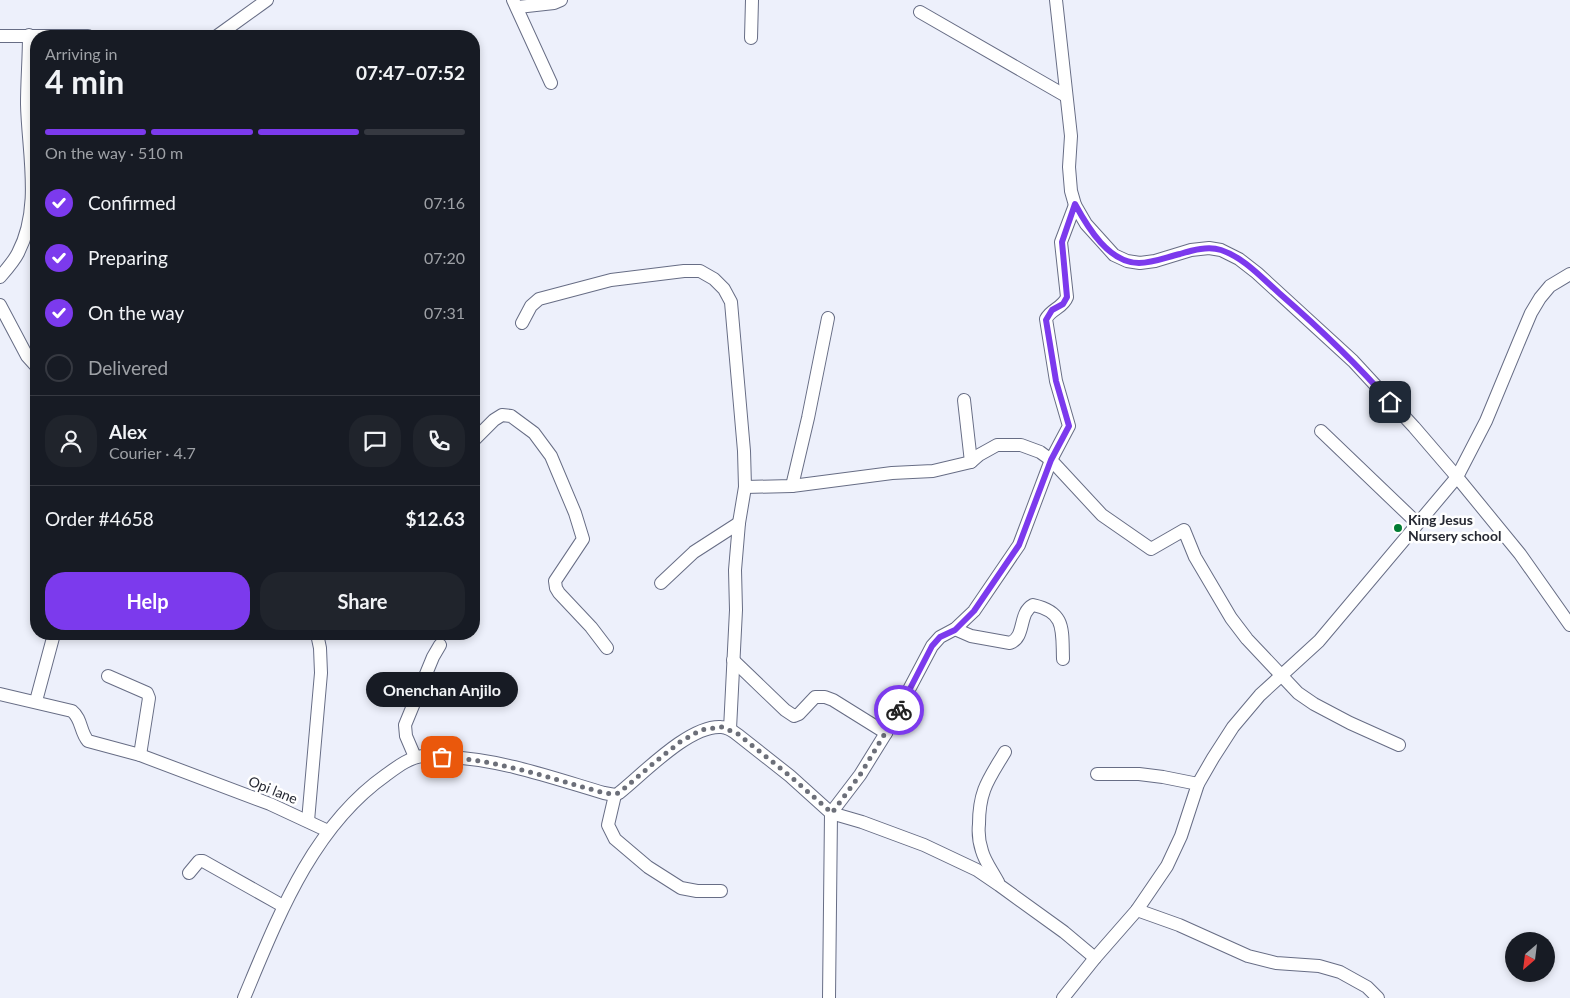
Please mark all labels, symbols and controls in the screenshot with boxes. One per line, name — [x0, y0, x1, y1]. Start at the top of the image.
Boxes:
text: Arriving in — [45, 44, 118, 63]
text: 07:47–07:52 — [356, 61, 465, 84]
text: 4 min — [45, 62, 124, 101]
text: On the way · 510 m — [45, 143, 183, 162]
icon: check — [45, 189, 73, 217]
text: Confirmed — [88, 191, 176, 214]
text: 07:16 — [424, 193, 465, 212]
icon: check — [45, 244, 73, 272]
text: Preparing — [88, 246, 168, 269]
text: 07:20 — [424, 248, 465, 267]
icon: check — [45, 299, 73, 327]
text: On the way — [88, 301, 184, 324]
text: 07:31 — [424, 303, 465, 322]
text: Delivered — [88, 356, 168, 379]
pin — [1369, 381, 1411, 423]
icon: home — [1376, 388, 1404, 416]
button: person — [45, 415, 97, 467]
button: chat — [349, 415, 401, 467]
button: phone — [413, 415, 465, 467]
text: Alex — [109, 420, 147, 443]
text: Courier · 4.7 — [109, 443, 196, 462]
text: Order #4658 — [45, 507, 154, 530]
text: $12.63 — [405, 507, 465, 530]
place label: King Jesus Nursery school — [1408, 511, 1501, 544]
marker: King Jesus Nursery school — [1392, 522, 1404, 534]
button: Help — [45, 572, 250, 630]
button: Share — [260, 572, 465, 630]
callout: Onenchan Anjilo — [366, 672, 518, 707]
text: Onenchan Anjilo — [383, 680, 501, 699]
courier — [874, 685, 924, 735]
icon: bike — [885, 696, 913, 724]
pin — [421, 736, 463, 778]
icon: bag — [428, 743, 456, 771]
street label: Opi lane — [246, 772, 300, 807]
north arrow — [1505, 932, 1555, 982]
map controls — [1505, 932, 1555, 982]

